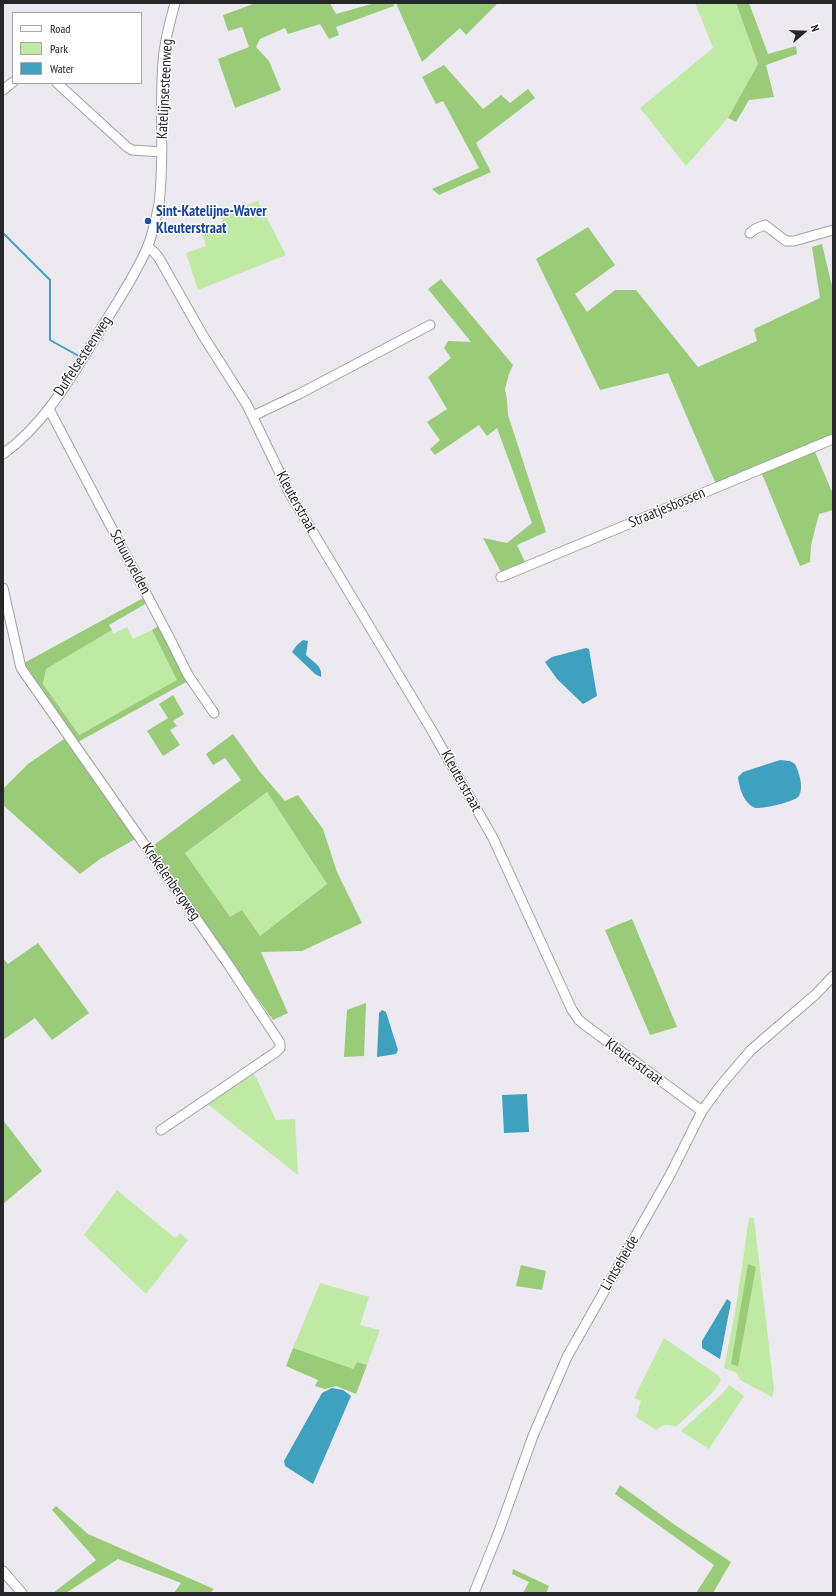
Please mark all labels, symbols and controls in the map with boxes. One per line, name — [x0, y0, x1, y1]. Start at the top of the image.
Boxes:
legend — [12, 12, 142, 84]
north arrow — [784, 12, 824, 52]
text: Road — [50, 21, 70, 36]
text: N — [808, 23, 823, 33]
street label: Katelijnsesteenweg — [153, 38, 177, 140]
text: Park — [50, 41, 68, 56]
text: Water — [50, 61, 74, 76]
place label: Sint-Katelijne-Waver Kleuterstraat — [156, 203, 267, 238]
marker: Sint-Katelijne-Waver Kleuterstraat — [143, 216, 153, 226]
street label: Duffelsesteenweg — [50, 312, 116, 400]
street label: Kleuterstraat — [272, 468, 320, 536]
street label: Straatjesbossen — [626, 484, 708, 532]
street label: Schuurvelden — [106, 527, 154, 597]
street label: Kleuterstraat — [437, 747, 485, 815]
street label: Krekelenbergweg — [138, 840, 204, 924]
street label: Kleuterstraat — [601, 1035, 667, 1089]
street label: Lintseheide — [597, 1232, 643, 1294]

